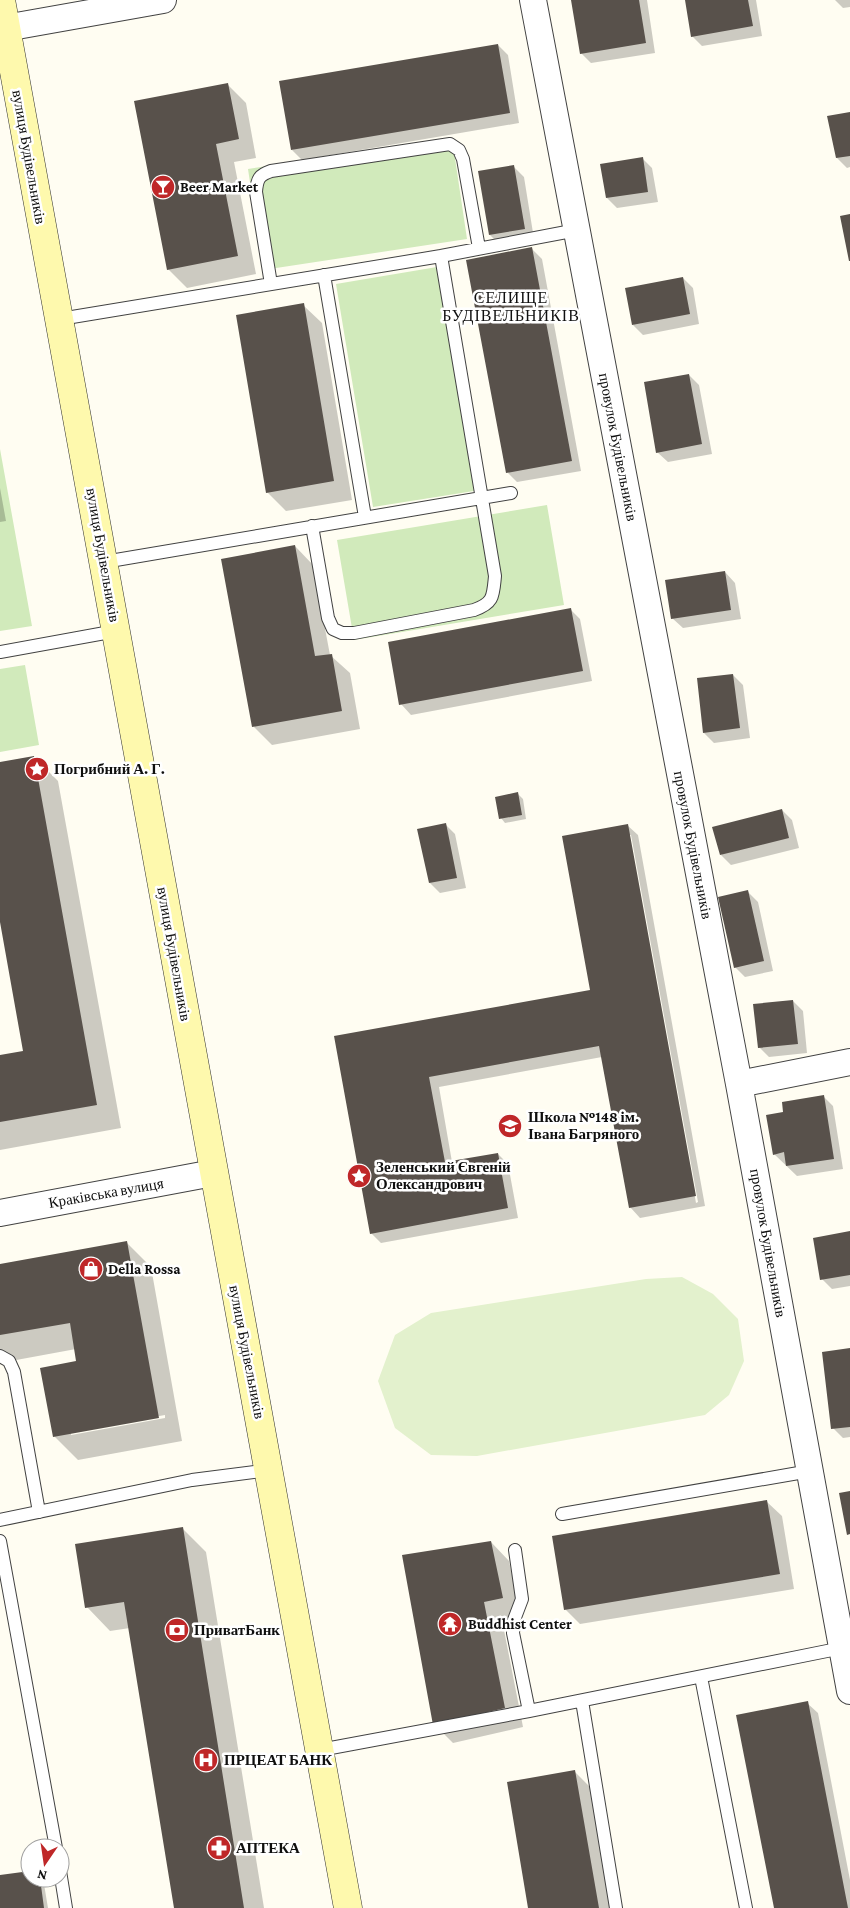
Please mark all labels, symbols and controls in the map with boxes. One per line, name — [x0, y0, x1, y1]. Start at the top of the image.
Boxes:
street label: вулиця Будівельників — [9, 89, 49, 225]
bar icon: Beer Market — [150, 174, 176, 200]
place label: Beer Market — [180, 179, 259, 195]
district label: СЕЛИЩЕ БУДІВЕЛЬНИКІВ — [442, 289, 580, 325]
street label: провулок Будівельників — [596, 372, 640, 522]
street label: вулиця Будівельників — [83, 487, 123, 623]
place icon: Погрибний А. Г. — [24, 756, 50, 782]
place label: Погрибний А. Г. — [54, 761, 165, 777]
street label: провулок Будівельників — [671, 770, 715, 920]
street label: вулиця Будівельників — [154, 886, 194, 1022]
place label: Школа №148 ім. Івана Багряного — [528, 1109, 639, 1142]
school or university icon: Школа №148 ім. Івана Багряного — [497, 1113, 523, 1139]
place label: Зеленський Євгеній Олександрович — [376, 1159, 511, 1192]
place icon: Зеленський Євгеній Олександрович — [346, 1163, 372, 1189]
street label: провулок Будівельників — [747, 1167, 789, 1319]
street label: Краківська вулиця — [47, 1175, 165, 1211]
shop icon: Della Rossa — [78, 1256, 104, 1282]
place label: Della Rossa — [108, 1261, 181, 1277]
street label: вулиця Будівельників — [226, 1284, 268, 1420]
temple icon: Buddhist Center — [437, 1611, 463, 1637]
place label: Buddhist Center — [468, 1616, 572, 1632]
bank icon: ПриватБанк — [164, 1617, 190, 1643]
place label: ПриватБанк — [194, 1622, 280, 1638]
hospital icon: ПРЦЕАТ БАНК — [193, 1747, 219, 1773]
place label: ПРЦЕАТ БАНК — [224, 1752, 332, 1768]
pharmacy icon: АПТЕКА — [206, 1835, 232, 1861]
north arrow — [20, 1838, 70, 1888]
place label: АПТЕКА — [236, 1840, 300, 1856]
text: N — [35, 1867, 49, 1885]

